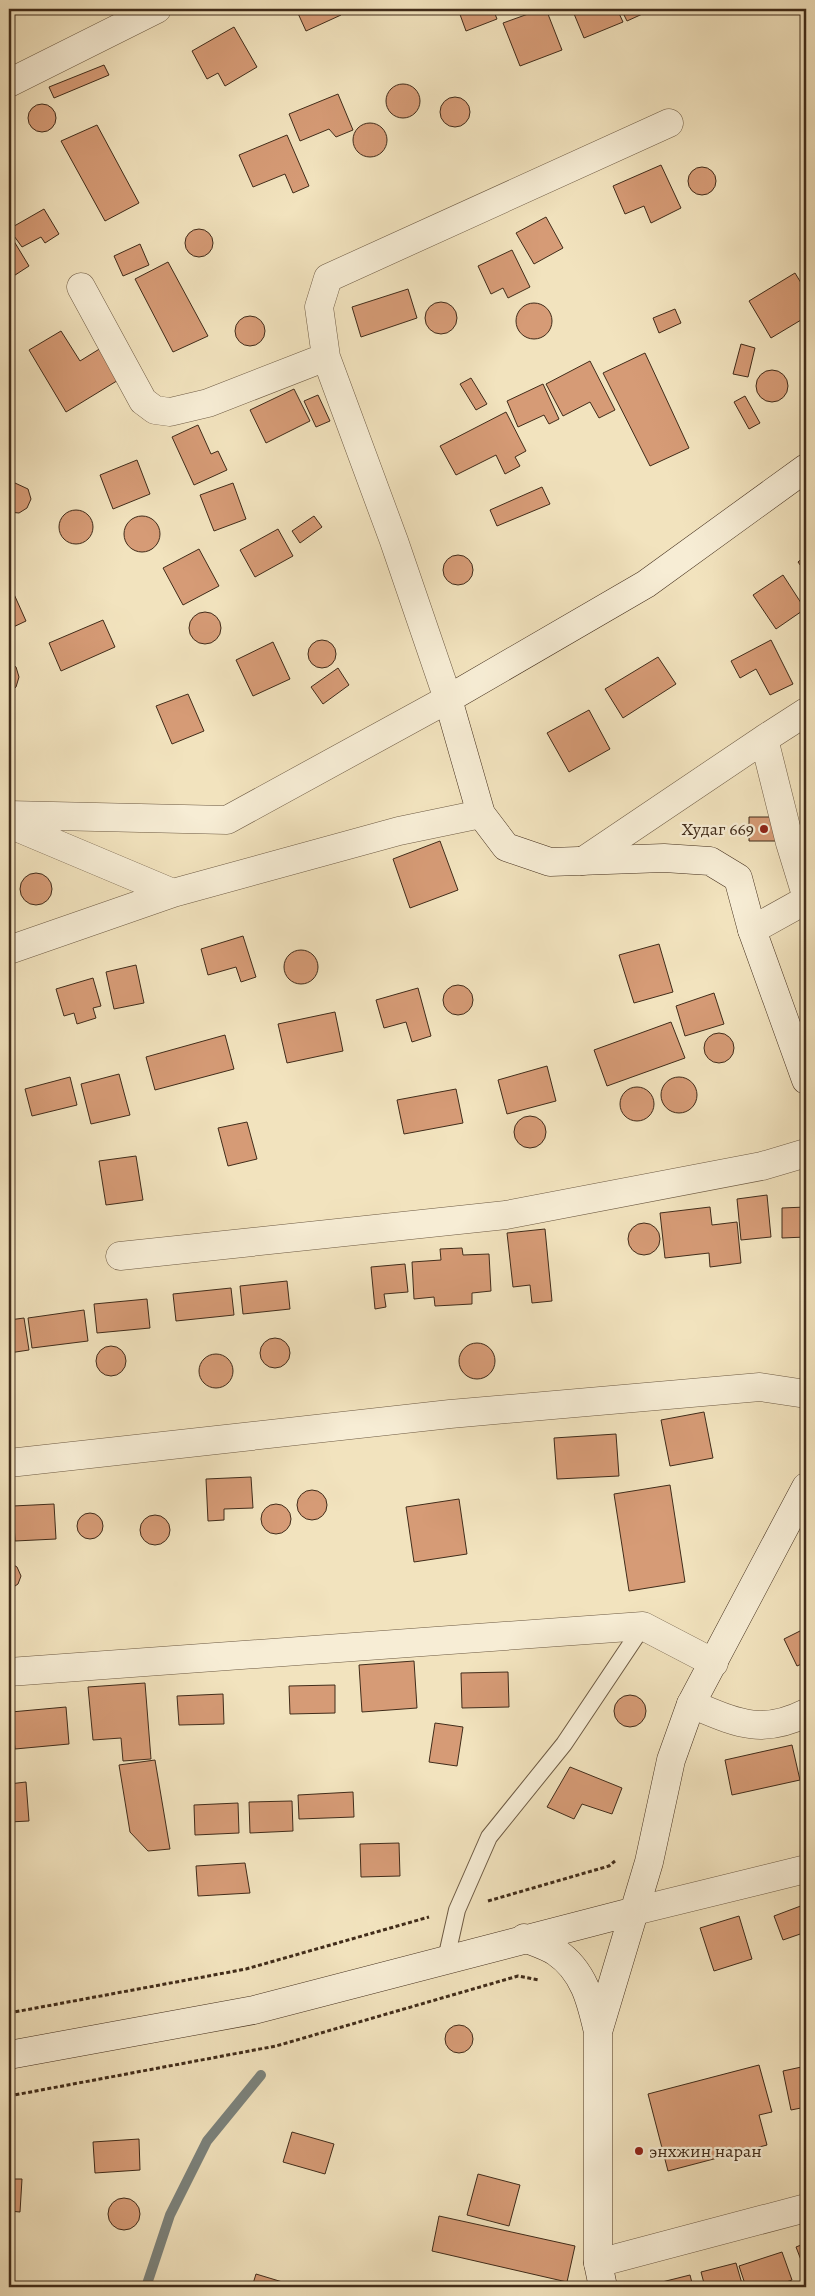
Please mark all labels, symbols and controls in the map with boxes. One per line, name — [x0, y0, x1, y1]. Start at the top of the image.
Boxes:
place label: Худаг 669 — [682, 817, 754, 841]
marker: Худаг 669 — [758, 823, 770, 835]
place label: энхжин наран — [649, 2139, 762, 2163]
marker: энхжин наран — [633, 2145, 645, 2157]

